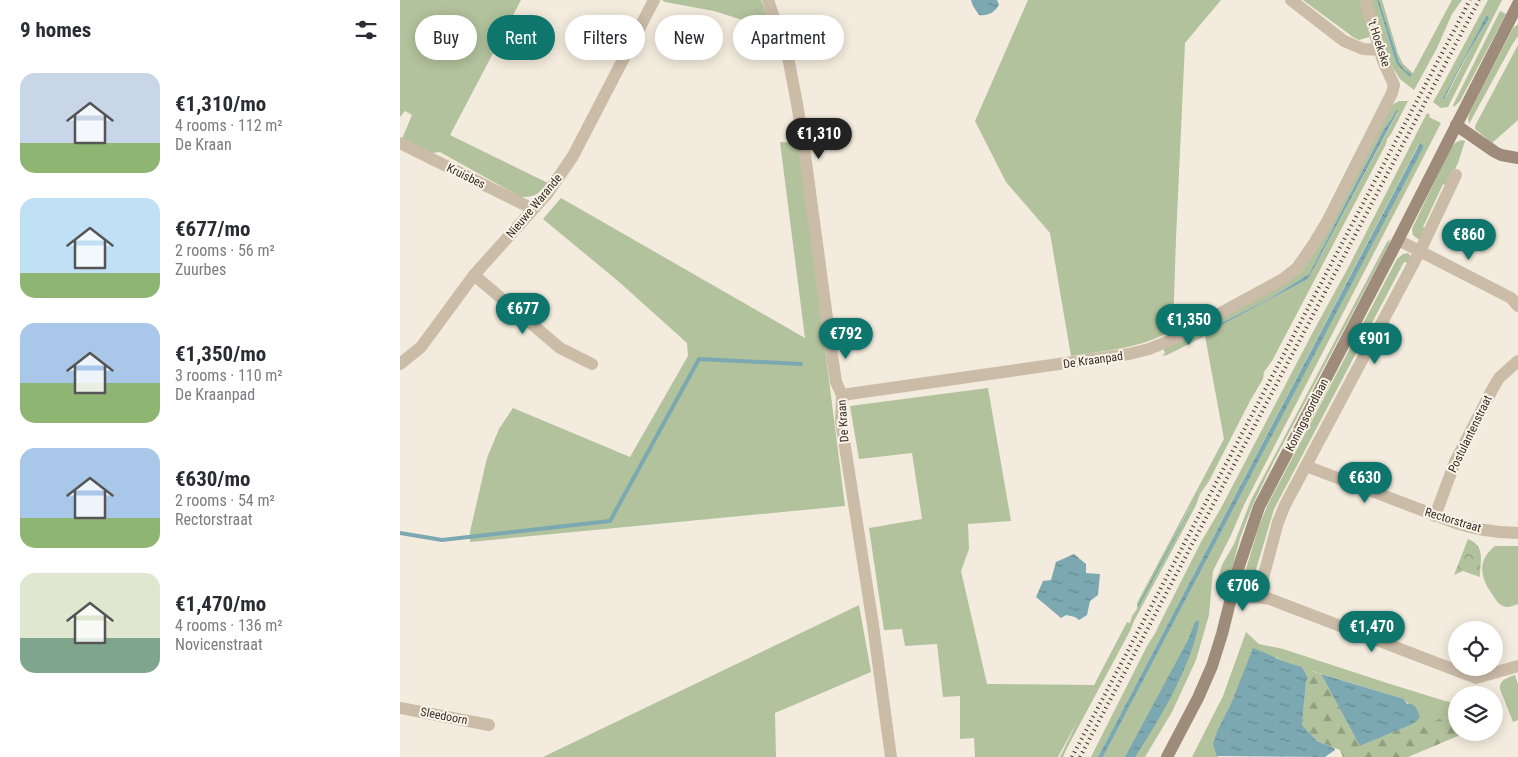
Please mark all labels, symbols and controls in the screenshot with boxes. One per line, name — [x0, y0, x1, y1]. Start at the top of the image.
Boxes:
chip: Buy — [415, 15, 477, 60]
chip: Rent — [487, 15, 555, 60]
chip: Filters — [565, 15, 645, 60]
chip: New — [655, 15, 723, 60]
chip: Apartment — [733, 15, 844, 60]
icon: filters — [352, 16, 380, 44]
street label: 't Hoekske — [1365, 17, 1393, 69]
text: 9 homes — [20, 18, 91, 42]
text: €1,310/mo — [175, 92, 266, 116]
icon: home — [60, 93, 120, 153]
text: 4 rooms · 112 m² — [175, 116, 283, 135]
pin: €1,310 — [778, 118, 860, 160]
text: €1,310 — [797, 124, 841, 143]
text: De Kraan — [175, 135, 232, 154]
street label: Kruisbes — [444, 161, 488, 191]
street label: Nieuwe Warande — [503, 171, 565, 241]
text: €677/mo — [175, 217, 250, 241]
icon: home — [60, 218, 120, 278]
pin: €860 — [1439, 218, 1499, 261]
text: €860 — [1453, 225, 1485, 244]
text: 2 rooms · 56 m² — [175, 241, 275, 260]
text: Zuurbes — [175, 260, 226, 279]
pin: €677 — [493, 292, 553, 335]
text: €677 — [507, 299, 539, 318]
pin: €1,350 — [1148, 304, 1230, 346]
text: €1,350 — [1167, 310, 1211, 329]
pin: €792 — [816, 318, 876, 360]
pin: €901 — [1345, 322, 1405, 365]
text: €792 — [830, 324, 862, 343]
text: €901 — [1359, 329, 1391, 348]
text: €1,350/mo — [175, 342, 266, 366]
icon: home — [60, 343, 120, 403]
street label: De Kraanpad — [1062, 349, 1124, 371]
text: 3 rooms · 110 m² — [175, 366, 283, 385]
street label: Koningsoordlaan — [1283, 376, 1331, 454]
text: De Kraanpad — [175, 385, 255, 404]
street label: Postulantenstraat — [1445, 393, 1495, 475]
street label: De Kraan — [835, 399, 851, 443]
pin: €630 — [1335, 462, 1395, 504]
text: €630/mo — [175, 467, 250, 491]
icon: home — [60, 468, 120, 528]
text: €630 — [1349, 468, 1381, 487]
text: 2 rooms · 54 m² — [175, 491, 275, 510]
street label: Rectorstraat — [1423, 505, 1483, 535]
text: Rectorstraat — [175, 510, 253, 529]
pin: €706 — [1213, 570, 1273, 612]
text: €706 — [1227, 576, 1259, 595]
text: €1,470/mo — [175, 592, 266, 616]
icon: home — [60, 593, 120, 653]
pin: €1,470 — [1331, 610, 1413, 653]
text: 4 rooms · 136 m² — [175, 616, 283, 635]
text: €1,470 — [1350, 617, 1394, 636]
map controls — [1448, 621, 1503, 741]
button: locate — [1448, 621, 1503, 676]
text: Novicenstraat — [175, 635, 263, 654]
button: layers — [1448, 686, 1503, 741]
street label: Sleedoorn — [419, 705, 469, 727]

